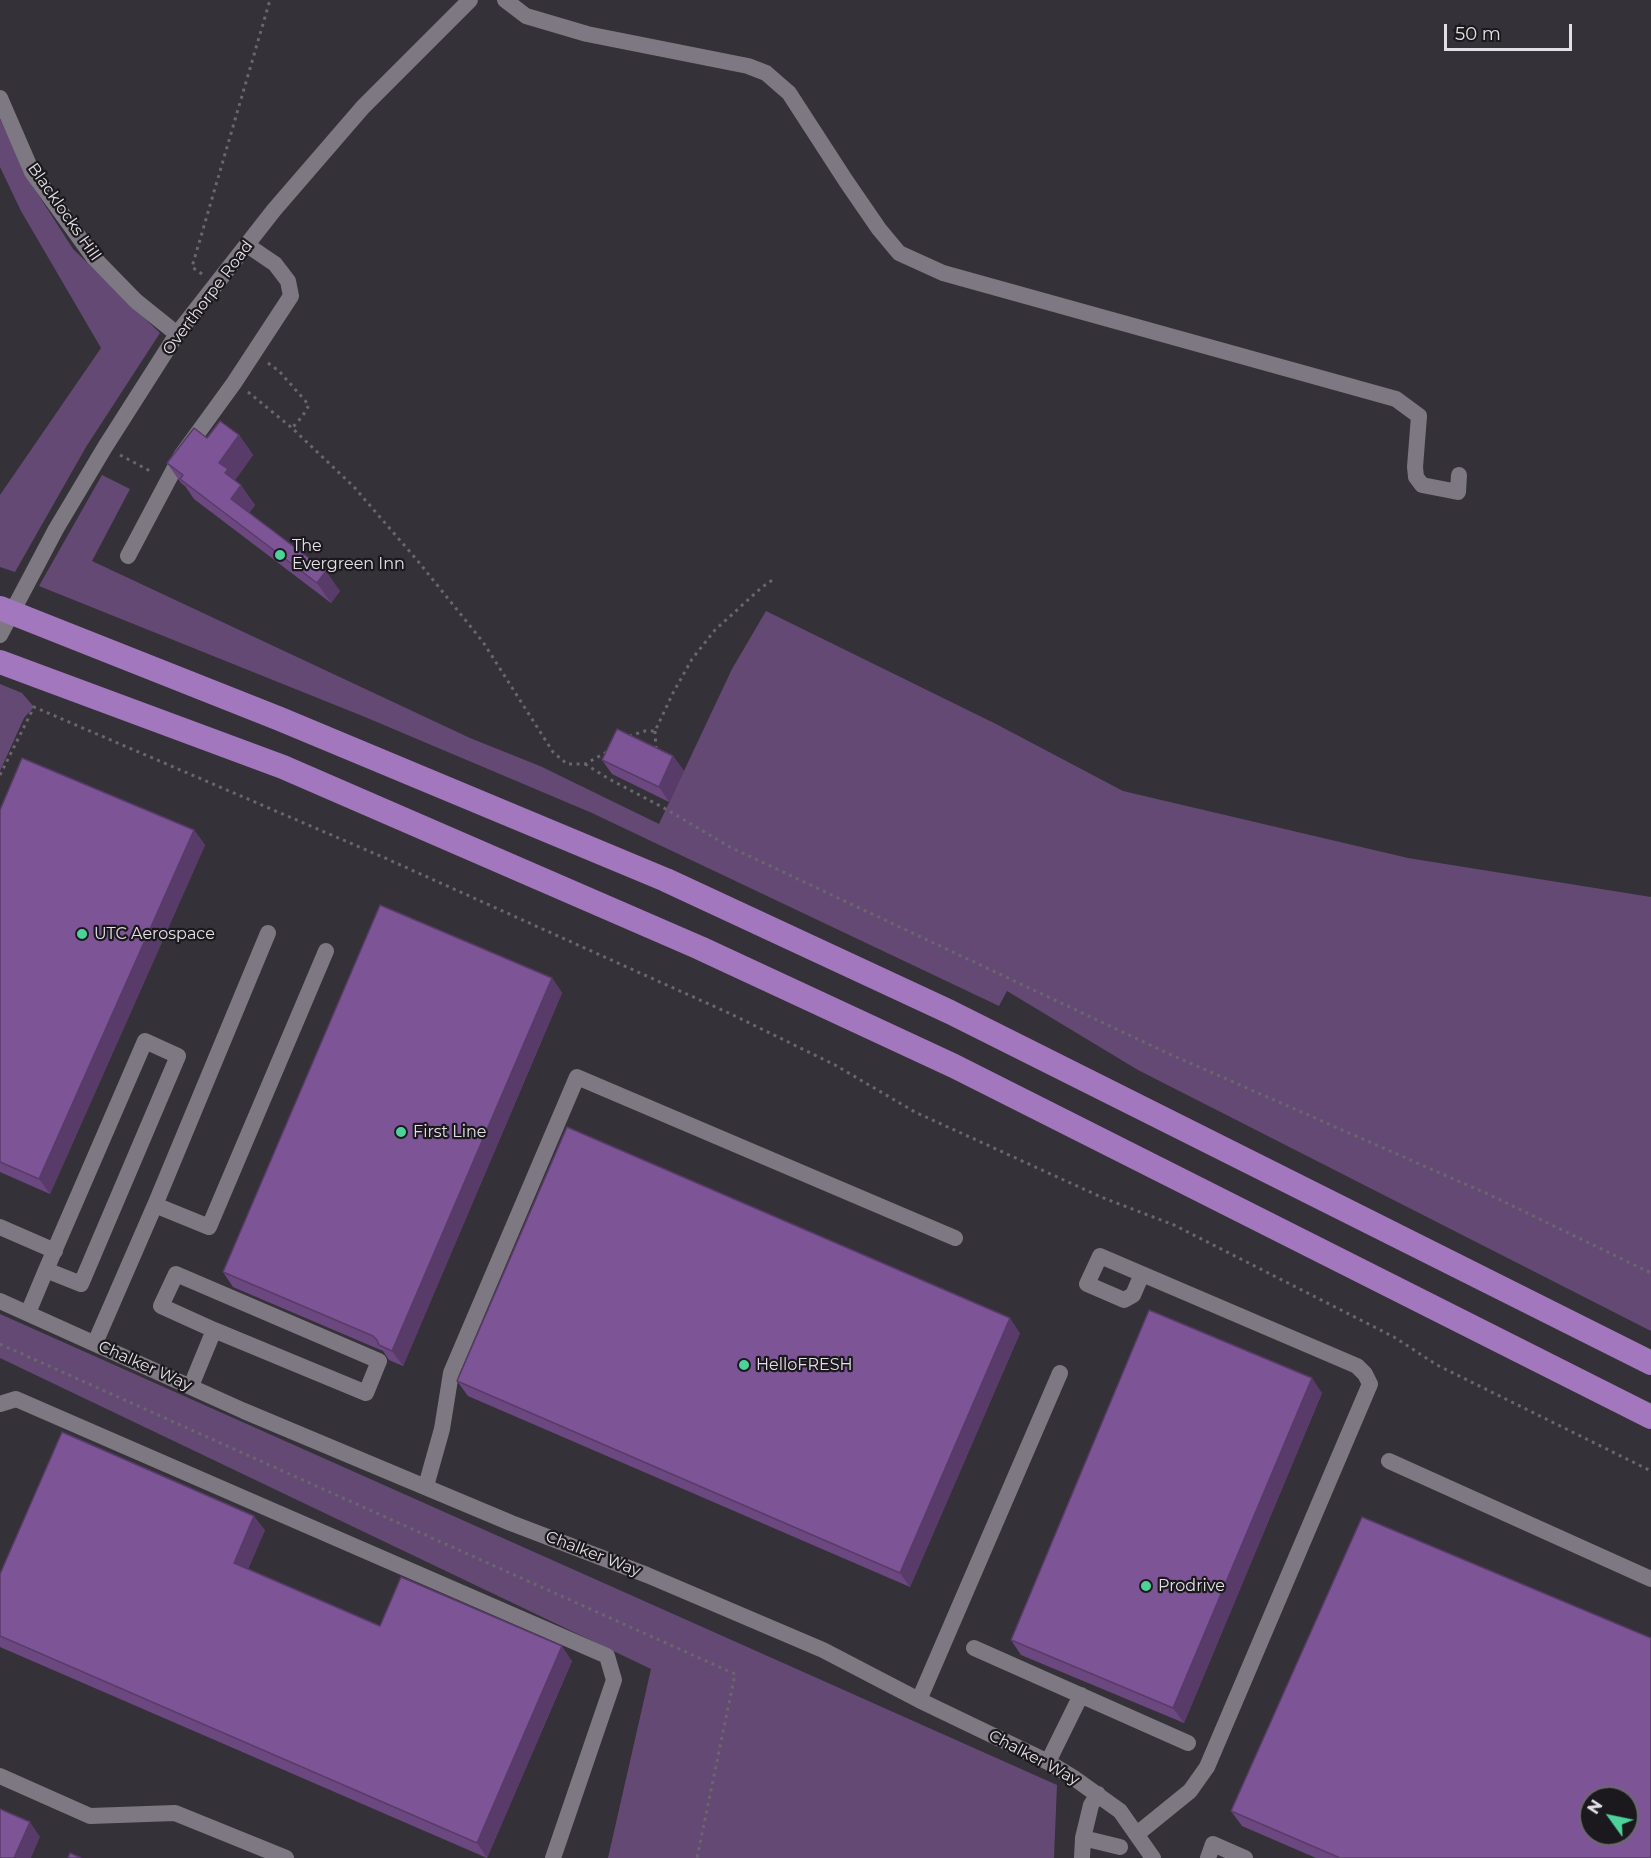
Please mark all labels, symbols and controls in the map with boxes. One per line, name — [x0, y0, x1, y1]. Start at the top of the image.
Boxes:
scale bar — [1447, 12, 1574, 50]
text: 50 m — [1455, 23, 1501, 45]
street label: Blacklocks Hill — [23, 160, 105, 264]
street label: Overthorpe Road — [159, 237, 257, 359]
place label: The Evergreen Inn — [292, 536, 405, 574]
marker: The Evergreen Inn — [273, 548, 287, 562]
place label: UTC Aerospace — [94, 924, 215, 944]
marker: UTC Aerospace — [75, 927, 89, 941]
place label: First Line — [413, 1122, 487, 1142]
marker: First Line — [394, 1125, 408, 1139]
street label: Chalker Way — [95, 1337, 195, 1395]
place label: HelloFRESH — [756, 1355, 853, 1375]
marker: HelloFRESH — [737, 1358, 751, 1372]
street label: Chalker Way — [543, 1527, 643, 1581]
place label: Prodrive — [1158, 1576, 1225, 1596]
marker: Prodrive — [1139, 1579, 1153, 1593]
street label: Chalker Way — [985, 1726, 1083, 1790]
north arrow — [1579, 1786, 1639, 1846]
text: N — [1584, 1796, 1607, 1818]

